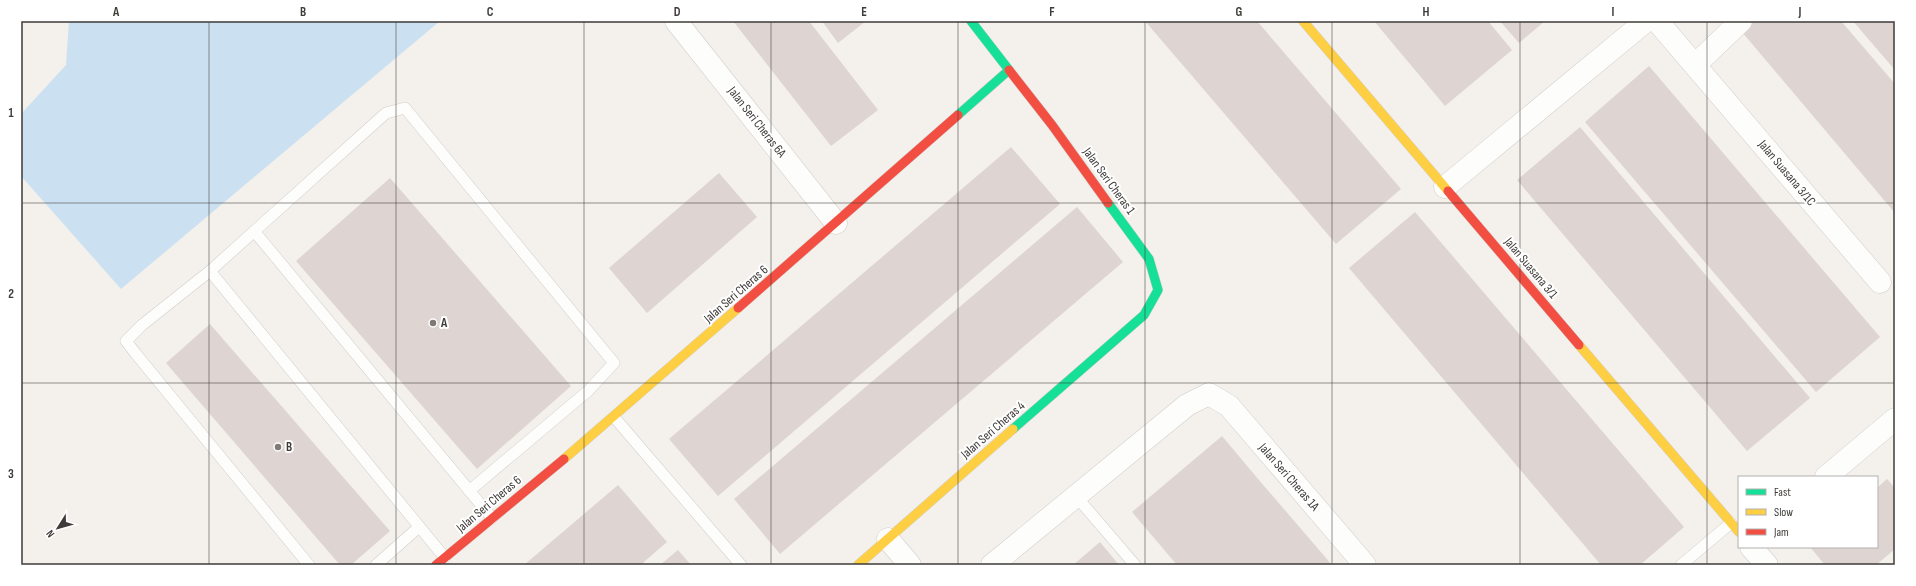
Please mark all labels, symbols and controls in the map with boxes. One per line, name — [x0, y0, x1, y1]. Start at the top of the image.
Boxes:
text: A — [112, 4, 120, 20]
text: B — [300, 4, 306, 20]
text: C — [487, 4, 494, 20]
text: D — [674, 4, 681, 20]
text: E — [861, 4, 867, 20]
text: F — [1049, 4, 1055, 20]
text: G — [1236, 4, 1243, 20]
text: H — [1423, 4, 1430, 20]
text: I — [1612, 4, 1615, 20]
text: J — [1798, 4, 1802, 20]
street label: Jalan Seri Cheras 6A — [724, 83, 790, 161]
text: 1 — [8, 105, 14, 121]
street label: Jalan Suasana 3/1C — [1754, 136, 1819, 209]
street label: Jalan Seri Cheras 1 — [1079, 144, 1139, 218]
street label: Jalan Suasana 3/1 — [1500, 233, 1561, 302]
street label: Jalan Seri Cheras 6 — [700, 262, 772, 327]
text: 2 — [8, 286, 14, 302]
place label: A — [440, 315, 448, 331]
marker: A — [428, 318, 438, 328]
street label: Jalan Seri Cheras 4 — [957, 398, 1029, 463]
place label: B — [286, 439, 292, 455]
street label: Jalan Seri Cheras 1A — [1255, 439, 1323, 514]
marker: B — [273, 442, 283, 452]
text: 3 — [8, 466, 14, 482]
street label: Jalan Seri Cheras 6 — [453, 472, 525, 536]
legend — [1738, 476, 1878, 548]
text: Fast — [1774, 485, 1791, 500]
text: Slow — [1774, 505, 1793, 520]
north arrow — [38, 508, 78, 548]
text: Jam — [1773, 525, 1789, 540]
text: N — [43, 527, 57, 540]

